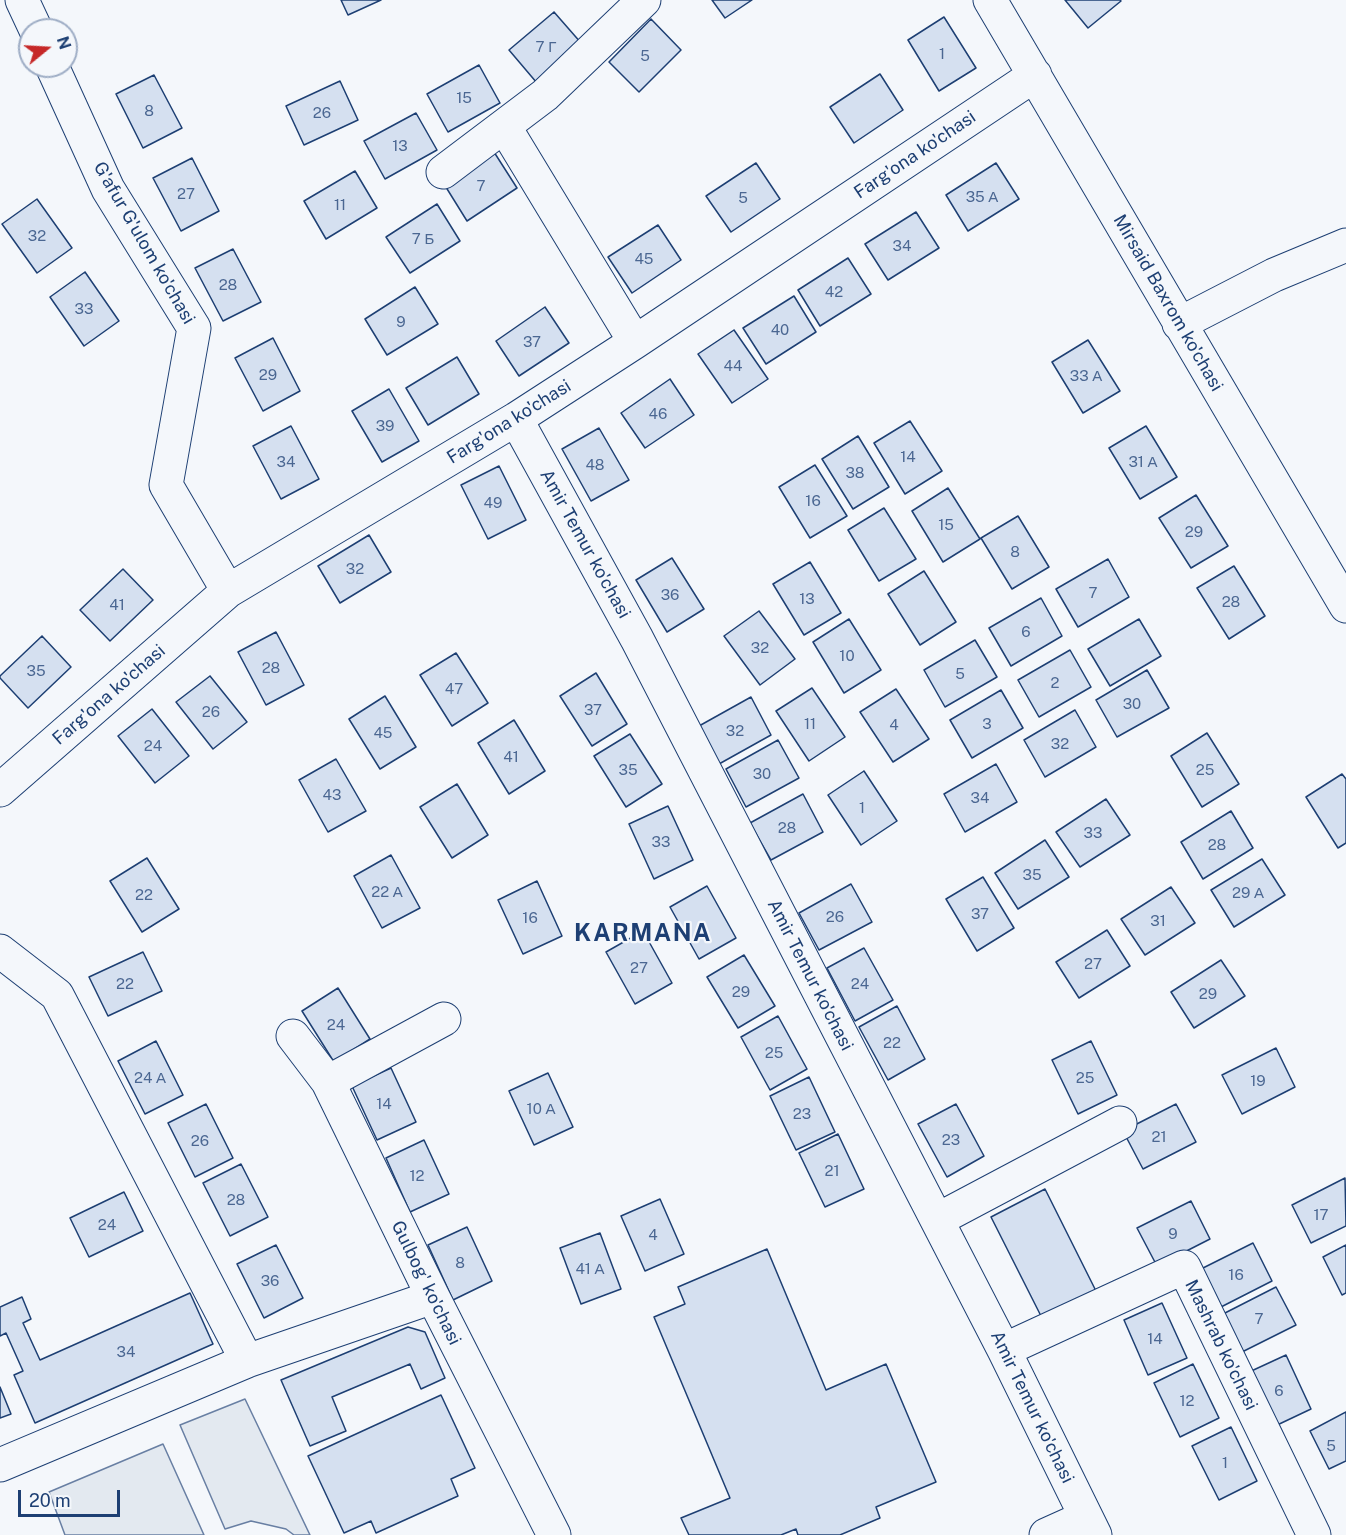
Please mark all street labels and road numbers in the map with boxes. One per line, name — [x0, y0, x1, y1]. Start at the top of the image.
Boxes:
street label: Farg'ona ko'chasi — [850, 106, 980, 204]
street label: G'afur G'ulom ko'chasi — [89, 158, 199, 328]
street label: Mirsaid Baxrom ko'chasi — [1109, 211, 1227, 395]
street label: Farg'ona ko'chasi — [443, 375, 575, 469]
street label: Amir Temur ko'chasi — [535, 466, 635, 622]
street label: Farg'ona ko'chasi — [48, 640, 170, 750]
street label: Amir Temur ko'chasi — [762, 896, 858, 1054]
street label: Gulbog' ko'chasi — [387, 1217, 465, 1349]
street label: Mashrab ko'chasi — [1180, 1276, 1262, 1414]
street label: Amir Temur ko'chasi — [986, 1327, 1078, 1487]

